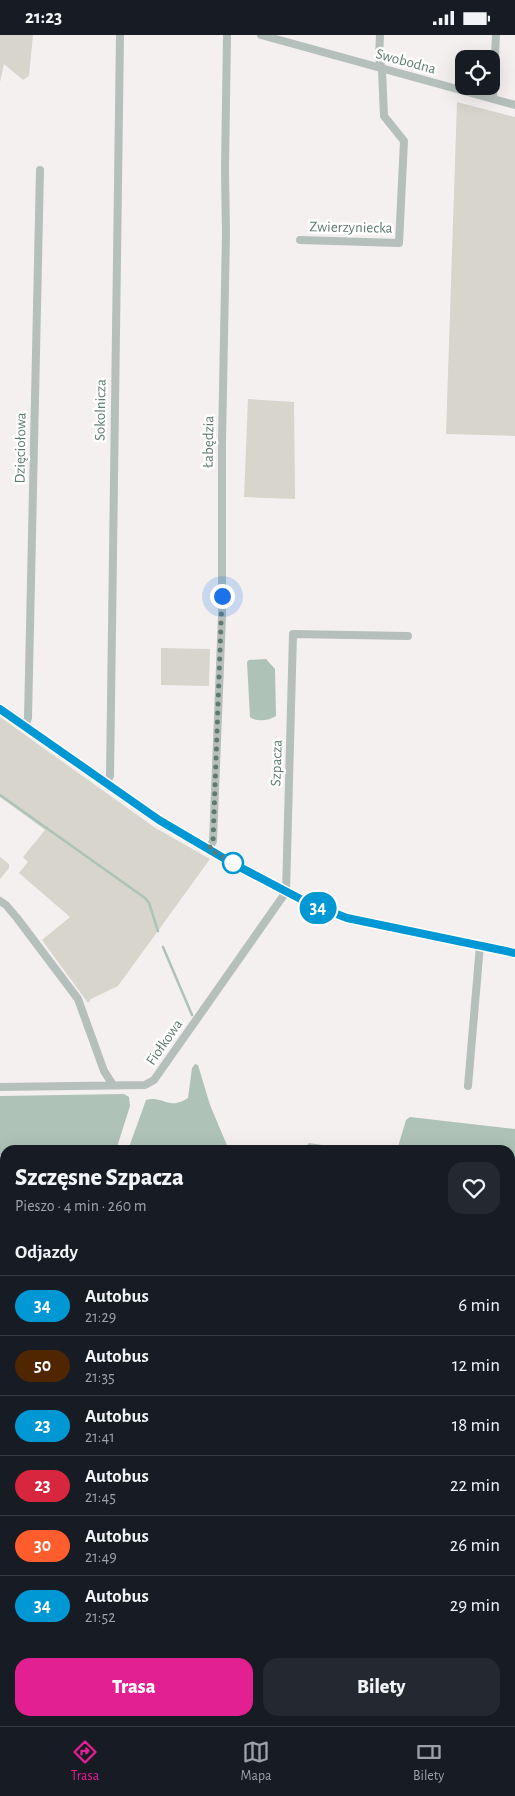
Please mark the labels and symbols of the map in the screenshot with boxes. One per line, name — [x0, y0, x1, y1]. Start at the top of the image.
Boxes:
street label: Swobodna — [374, 46, 438, 77]
street label: Zwierzyniecka — [309, 219, 393, 236]
street label: Sokolnicza — [92, 379, 109, 441]
street label: Dzięciołowa — [12, 412, 29, 484]
street label: Łabędzia — [201, 416, 216, 468]
your location — [210, 584, 235, 609]
street label: Szpacza — [268, 739, 285, 787]
unlabelled marker — [222, 852, 244, 874]
line badge: 34 — [296, 892, 340, 924]
street label: Fiołkowa — [143, 1017, 185, 1068]

